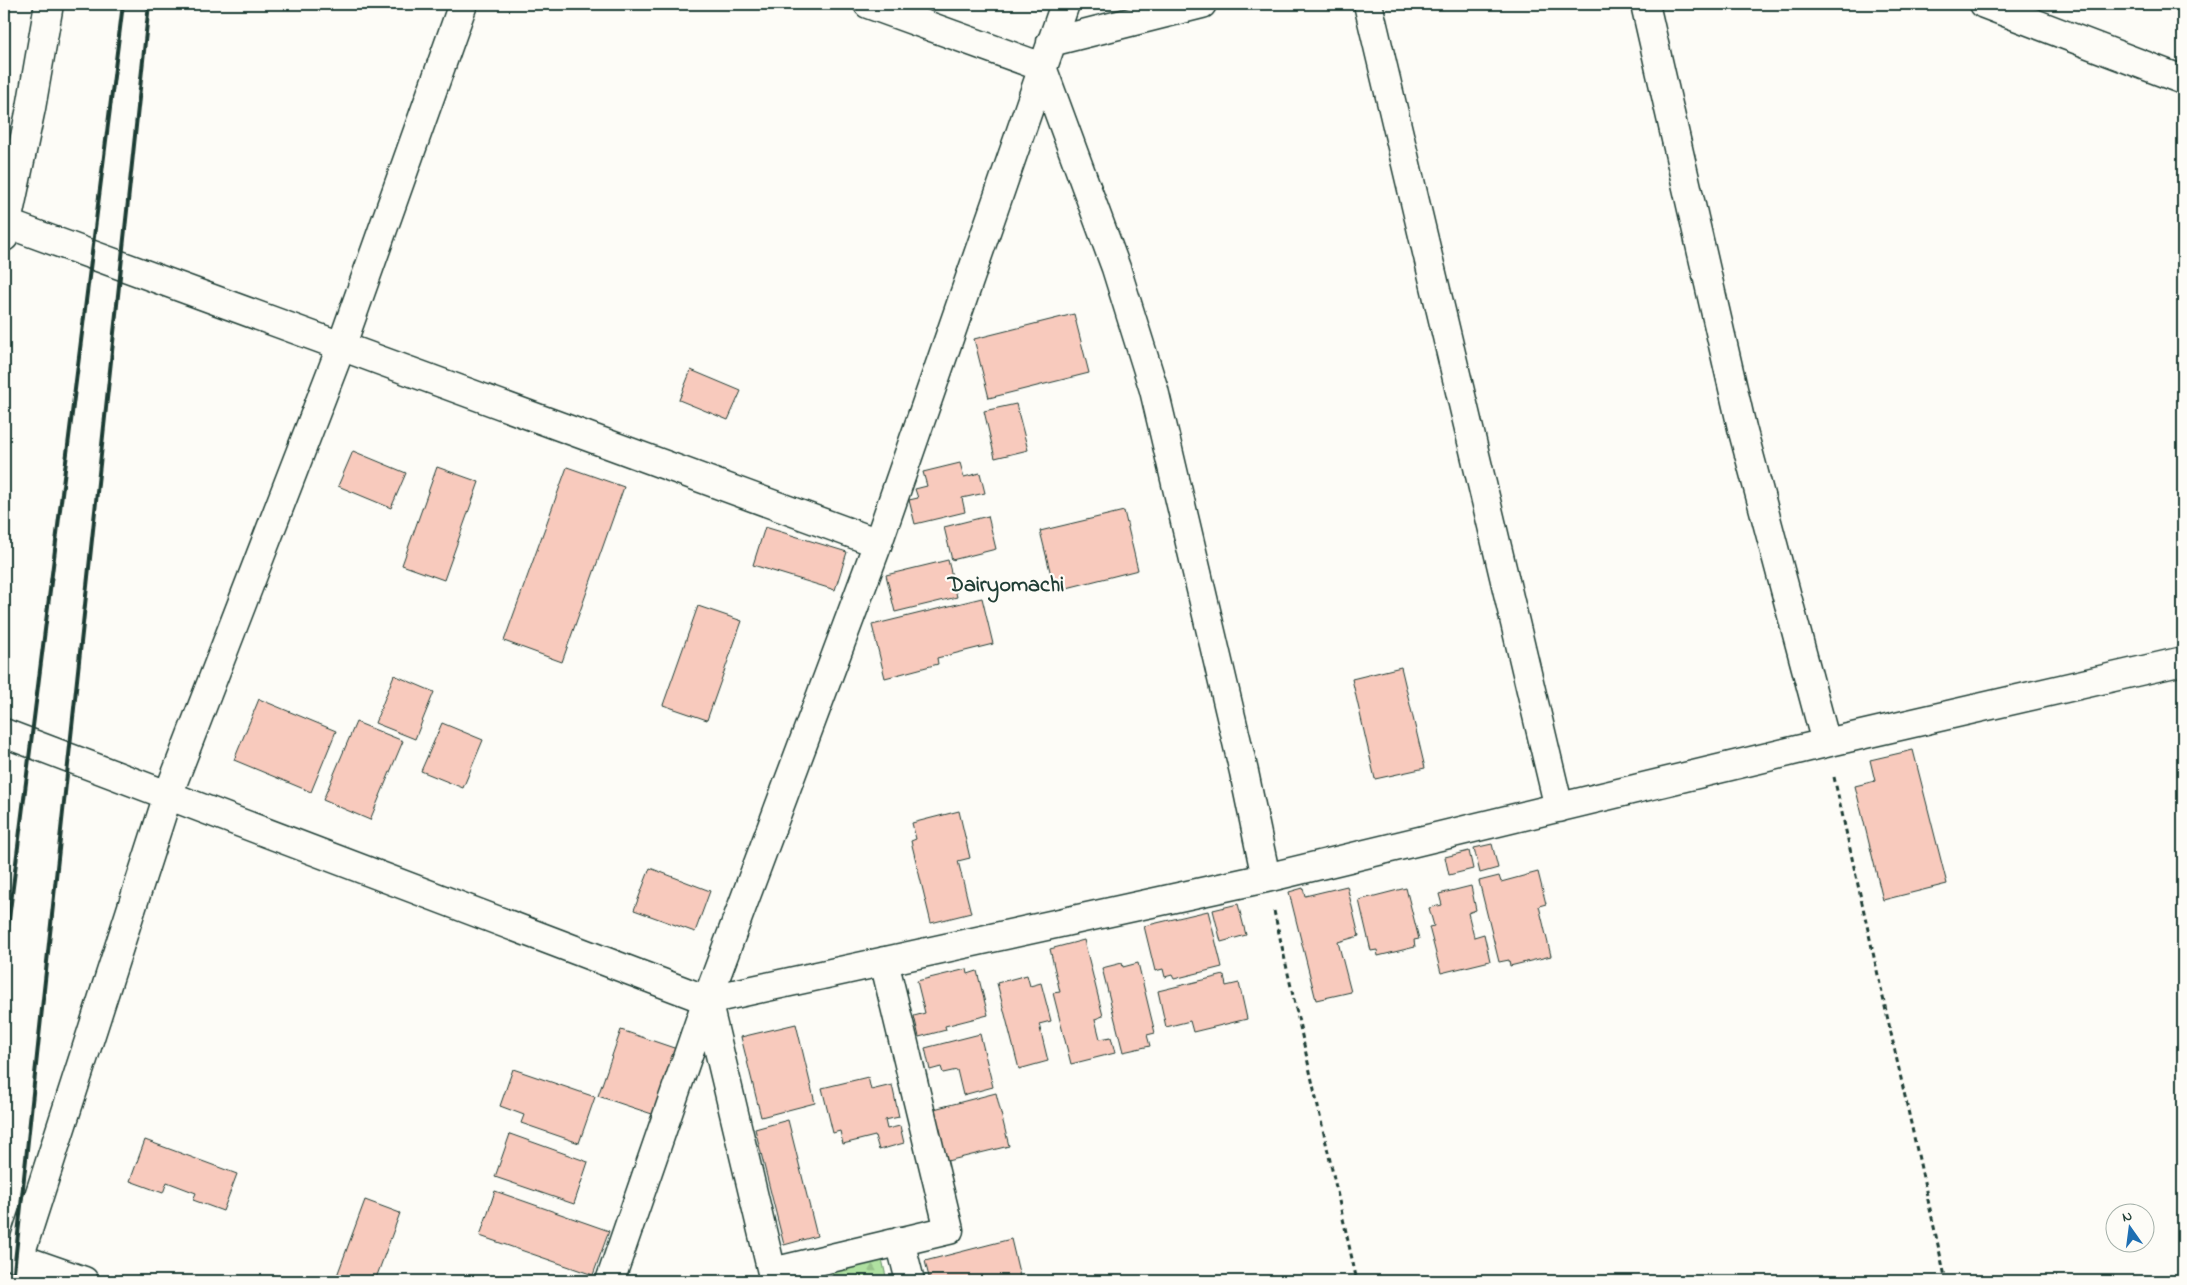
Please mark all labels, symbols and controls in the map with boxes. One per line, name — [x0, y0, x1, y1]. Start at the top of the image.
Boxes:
district label: Dairyomachi — [947, 570, 1064, 603]
north arrow — [2104, 1202, 2154, 1252]
text: N — [2120, 1206, 2134, 1228]

